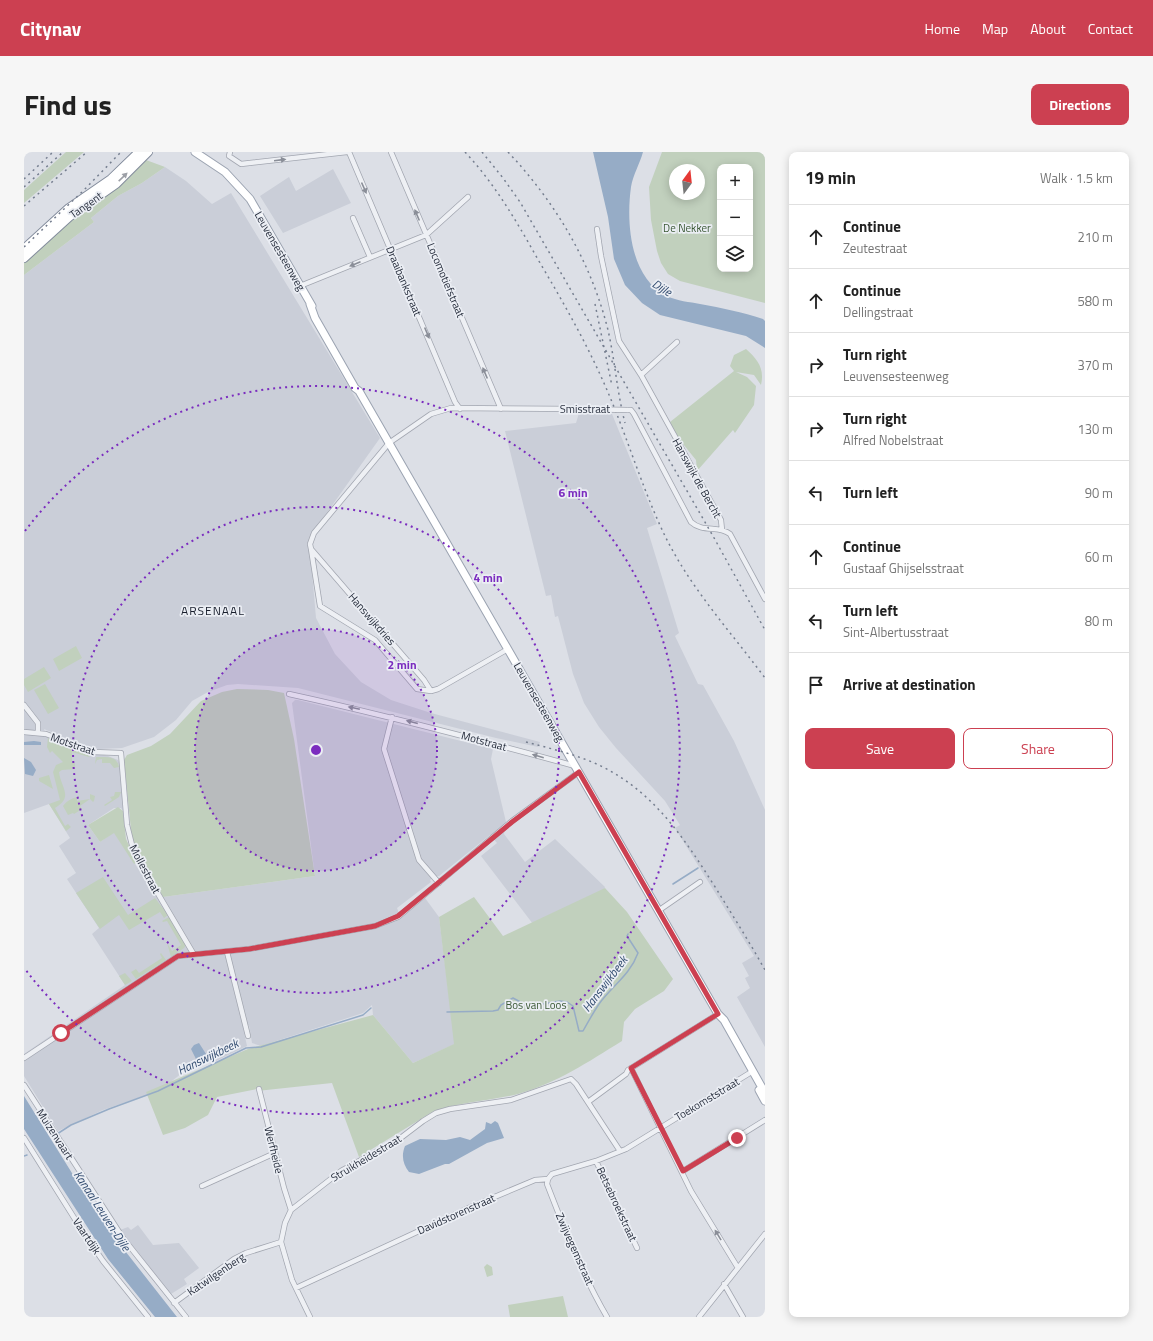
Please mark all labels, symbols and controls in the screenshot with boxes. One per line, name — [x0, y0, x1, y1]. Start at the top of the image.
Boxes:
text: Citynav — [20, 14, 81, 43]
text: Home — [925, 18, 960, 39]
text: Map — [982, 18, 1008, 39]
text: About — [1030, 18, 1066, 39]
text: Contact — [1088, 18, 1133, 39]
text: Find us — [24, 83, 112, 126]
button: Directions — [1031, 84, 1129, 125]
one-way arrow — [274, 157, 286, 163]
north arrow — [669, 164, 705, 200]
map controls — [717, 164, 753, 272]
button: + — [717, 164, 753, 200]
text: 19 min — [805, 165, 856, 191]
text: Walk · 1.5 km — [1040, 168, 1113, 188]
one-way arrow — [118, 172, 128, 182]
one-way arrow — [361, 182, 367, 193]
street label: Tangent — [66, 188, 106, 222]
button: − — [717, 200, 753, 236]
street label: Leuvensesteenweg — [251, 208, 309, 294]
one-way arrow — [414, 208, 420, 220]
text: Continue — [843, 215, 901, 238]
park label: De Nekker — [663, 220, 711, 236]
icon: ahead — [805, 226, 827, 248]
text: 210 m — [1077, 227, 1113, 247]
button: layers — [717, 236, 753, 272]
text: Zeutestraat — [843, 238, 907, 258]
street label: Locomotiefstraat — [423, 240, 469, 320]
street label: Draaibankstraat — [382, 244, 426, 319]
one-way arrow — [348, 261, 360, 267]
water label: Dijle — [649, 274, 677, 302]
text: Continue — [843, 279, 901, 302]
icon: ahead — [805, 290, 827, 312]
text: 580 m — [1077, 291, 1113, 311]
text: Dellingstraat — [843, 302, 913, 322]
one-way arrow — [424, 327, 430, 338]
text: Turn right — [843, 343, 907, 366]
icon: right — [805, 354, 827, 376]
text: 370 m — [1077, 355, 1113, 375]
text: Leuvensesteenweg — [843, 366, 949, 386]
one-way arrow — [482, 367, 488, 378]
street label: Smisstraat — [560, 401, 610, 417]
text: Turn right — [843, 407, 907, 430]
icon: right — [805, 418, 827, 440]
text: 130 m — [1077, 419, 1113, 439]
text: Alfred Nobelstraat — [843, 430, 943, 450]
street label: Hanswijk de Bercht — [668, 435, 726, 521]
text: Turn left — [843, 481, 898, 504]
icon: left — [805, 482, 827, 504]
text: 6 min — [558, 483, 588, 502]
text: 90 m — [1085, 483, 1113, 503]
text: Continue — [843, 535, 901, 558]
icon: ahead — [805, 546, 827, 568]
text: 60 m — [1085, 547, 1113, 567]
text: Gustaaf Ghijselsstraat — [843, 558, 964, 578]
text: 4 min — [473, 568, 503, 587]
street label: Hanswijkdries — [345, 589, 399, 649]
text: Turn left — [843, 599, 898, 622]
district label: ARSENAAL — [181, 601, 245, 620]
icon: left — [805, 610, 827, 632]
text: 80 m — [1085, 611, 1113, 631]
text: Sint-Albertusstraat — [843, 622, 949, 642]
text: 2 min — [387, 655, 417, 674]
street label: Leuvensesteenweg — [510, 659, 568, 745]
text: Arrive at destination — [843, 673, 976, 696]
icon: arrive — [805, 674, 827, 696]
one-way arrow — [348, 705, 360, 711]
one-way arrow — [406, 719, 419, 725]
street label: Motstraat — [459, 727, 509, 755]
button: Save — [805, 728, 955, 769]
button: Share — [963, 728, 1113, 769]
street label: Motstraat — [48, 729, 98, 759]
centre of rings — [309, 743, 323, 757]
one-way arrow — [532, 753, 544, 759]
street label: Mollestraat — [125, 842, 165, 896]
water label: Hanswijkbeek — [577, 950, 633, 1016]
park label: Bos van Loos — [505, 997, 567, 1013]
route start — [52, 1024, 70, 1042]
water label: Hanswijkbeek — [174, 1033, 243, 1080]
street label: Toekomststraat — [672, 1073, 742, 1125]
street label: Muizenvaart — [33, 1105, 78, 1163]
street label: Werfheide — [260, 1125, 288, 1176]
route end — [728, 1129, 746, 1147]
street label: Struikheidestraat — [328, 1130, 405, 1185]
street label: Betsebroekstraat — [593, 1164, 641, 1244]
water label: Kanaal Leuven-Dijle — [69, 1167, 136, 1256]
street label: Davidstorenstraat — [415, 1190, 498, 1238]
street label: Zwijvegemstraat — [552, 1210, 598, 1288]
street label: Vaartdijk — [69, 1215, 105, 1258]
one-way arrow — [714, 1229, 721, 1241]
street label: Katwilgenberg — [184, 1248, 248, 1299]

